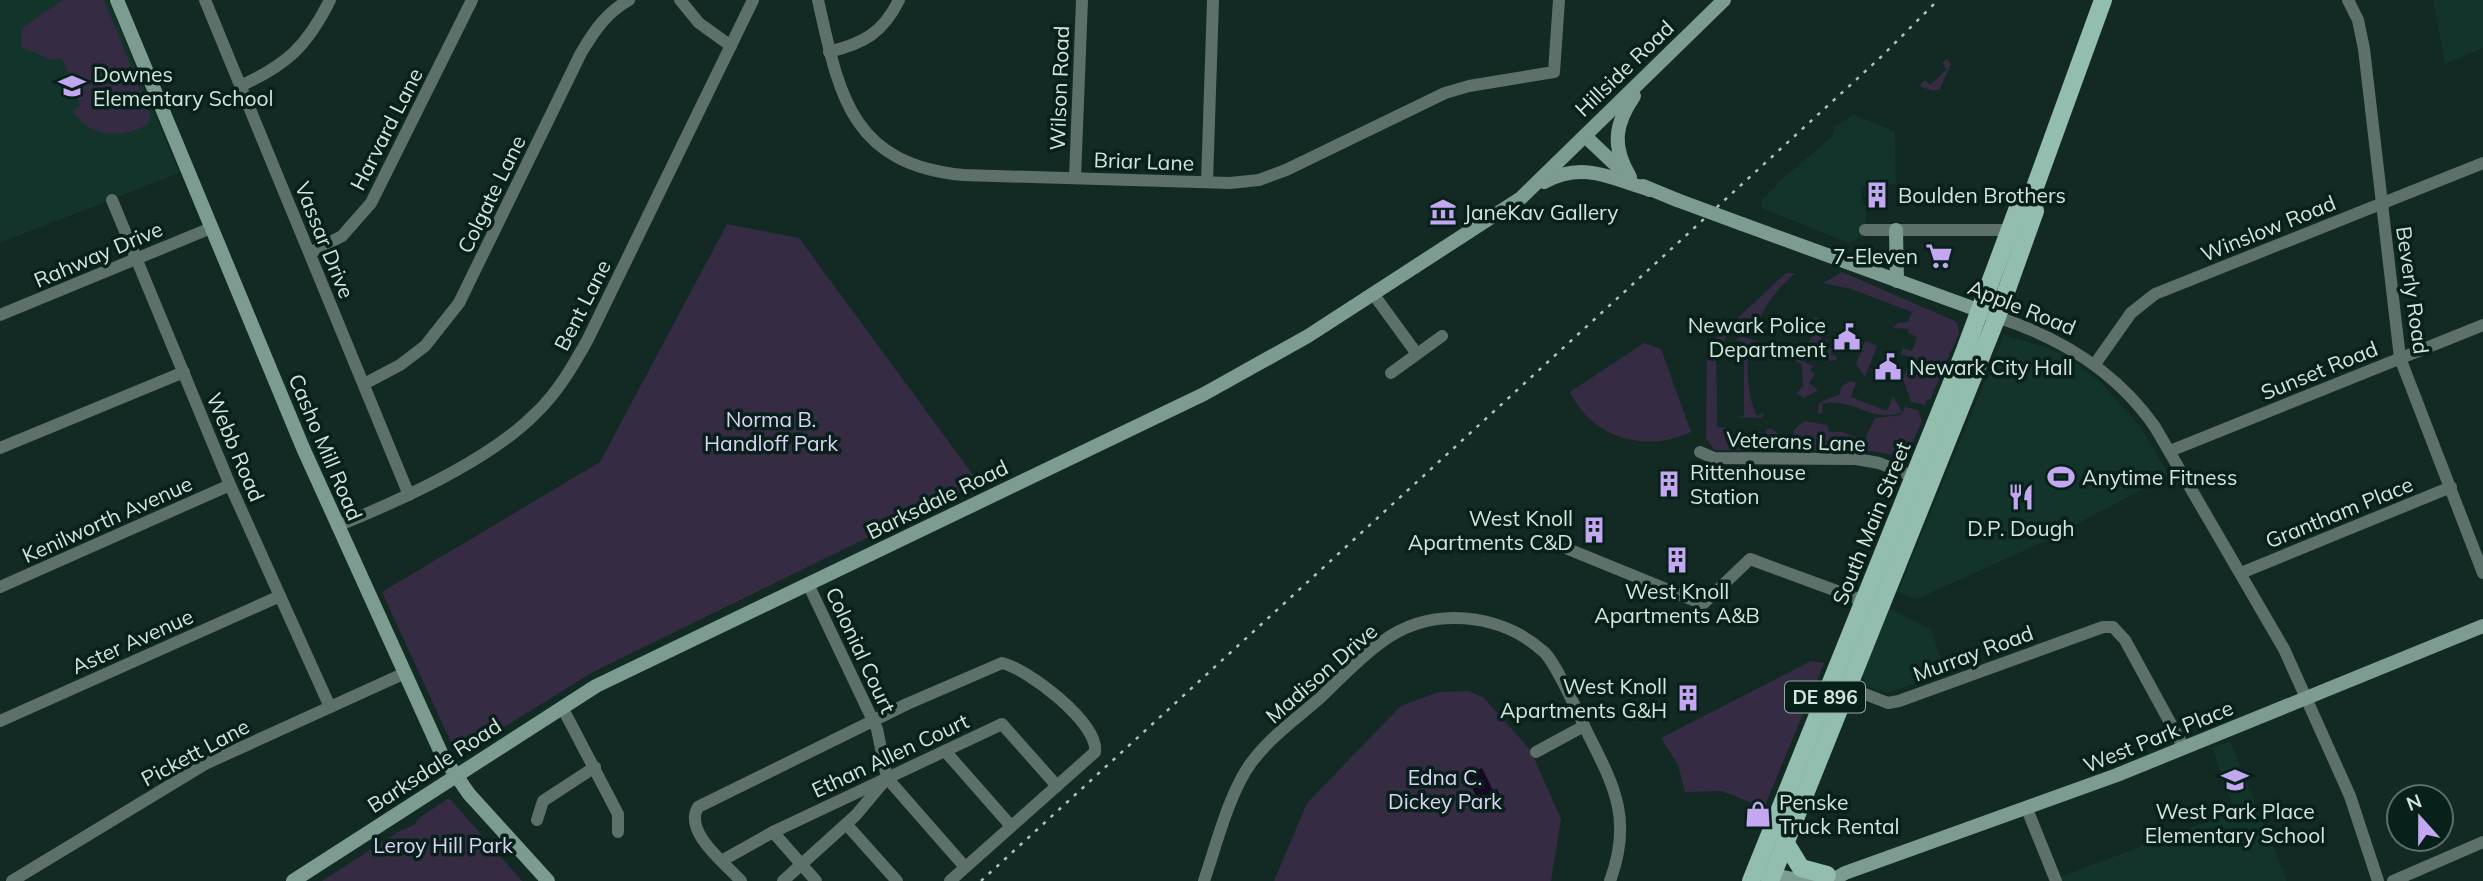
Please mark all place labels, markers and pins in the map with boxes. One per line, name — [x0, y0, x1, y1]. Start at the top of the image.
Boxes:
place label: Downes Elementary School — [93, 61, 274, 111]
school or university icon: Downes Elementary School — [57, 71, 87, 101]
building icon: Boulden Brothers — [1862, 180, 1892, 210]
place label: Boulden Brothers — [1898, 182, 2066, 208]
museum icon: JaneKav Gallery — [1428, 197, 1458, 227]
place label: JaneKav Gallery — [1464, 199, 1618, 225]
supermarket icon: 7-Eleven — [1924, 241, 1954, 271]
place label: 7-Eleven — [1833, 243, 1918, 269]
place label: Newark Police Department — [1688, 312, 1826, 362]
public building icon: Newark Police Department — [1832, 322, 1862, 352]
public building icon: Newark City Hall — [1873, 352, 1903, 382]
place label: Newark City Hall — [1909, 354, 2073, 380]
place label: Rittenhouse Station — [1690, 459, 1806, 509]
sports icon: Anytime Fitness — [2046, 462, 2076, 492]
place label: Anytime Fitness — [2082, 464, 2237, 490]
building icon: Rittenhouse Station — [1654, 469, 1684, 499]
restaurant icon: D.P. Dough — [2006, 482, 2036, 512]
place label: West Knoll Apartments C&D — [1408, 505, 1573, 555]
building icon: West Knoll Apartments C&D — [1579, 515, 1609, 545]
place label: D.P. Dough — [1967, 515, 2075, 541]
building icon: West Knoll Apartments A&B — [1662, 545, 1692, 575]
place label: West Knoll Apartments A&B — [1594, 578, 1760, 628]
place label: West Knoll Apartments G&H — [1500, 673, 1667, 723]
building icon: West Knoll Apartments G&H — [1673, 683, 1703, 713]
school or university icon: West Park Place Elementary School — [2220, 765, 2250, 795]
place label: Penske Truck Rental — [1779, 789, 1899, 839]
place label: West Park Place Elementary School — [2145, 798, 2325, 848]
shop icon: Penske Truck Rental — [1743, 799, 1773, 829]

